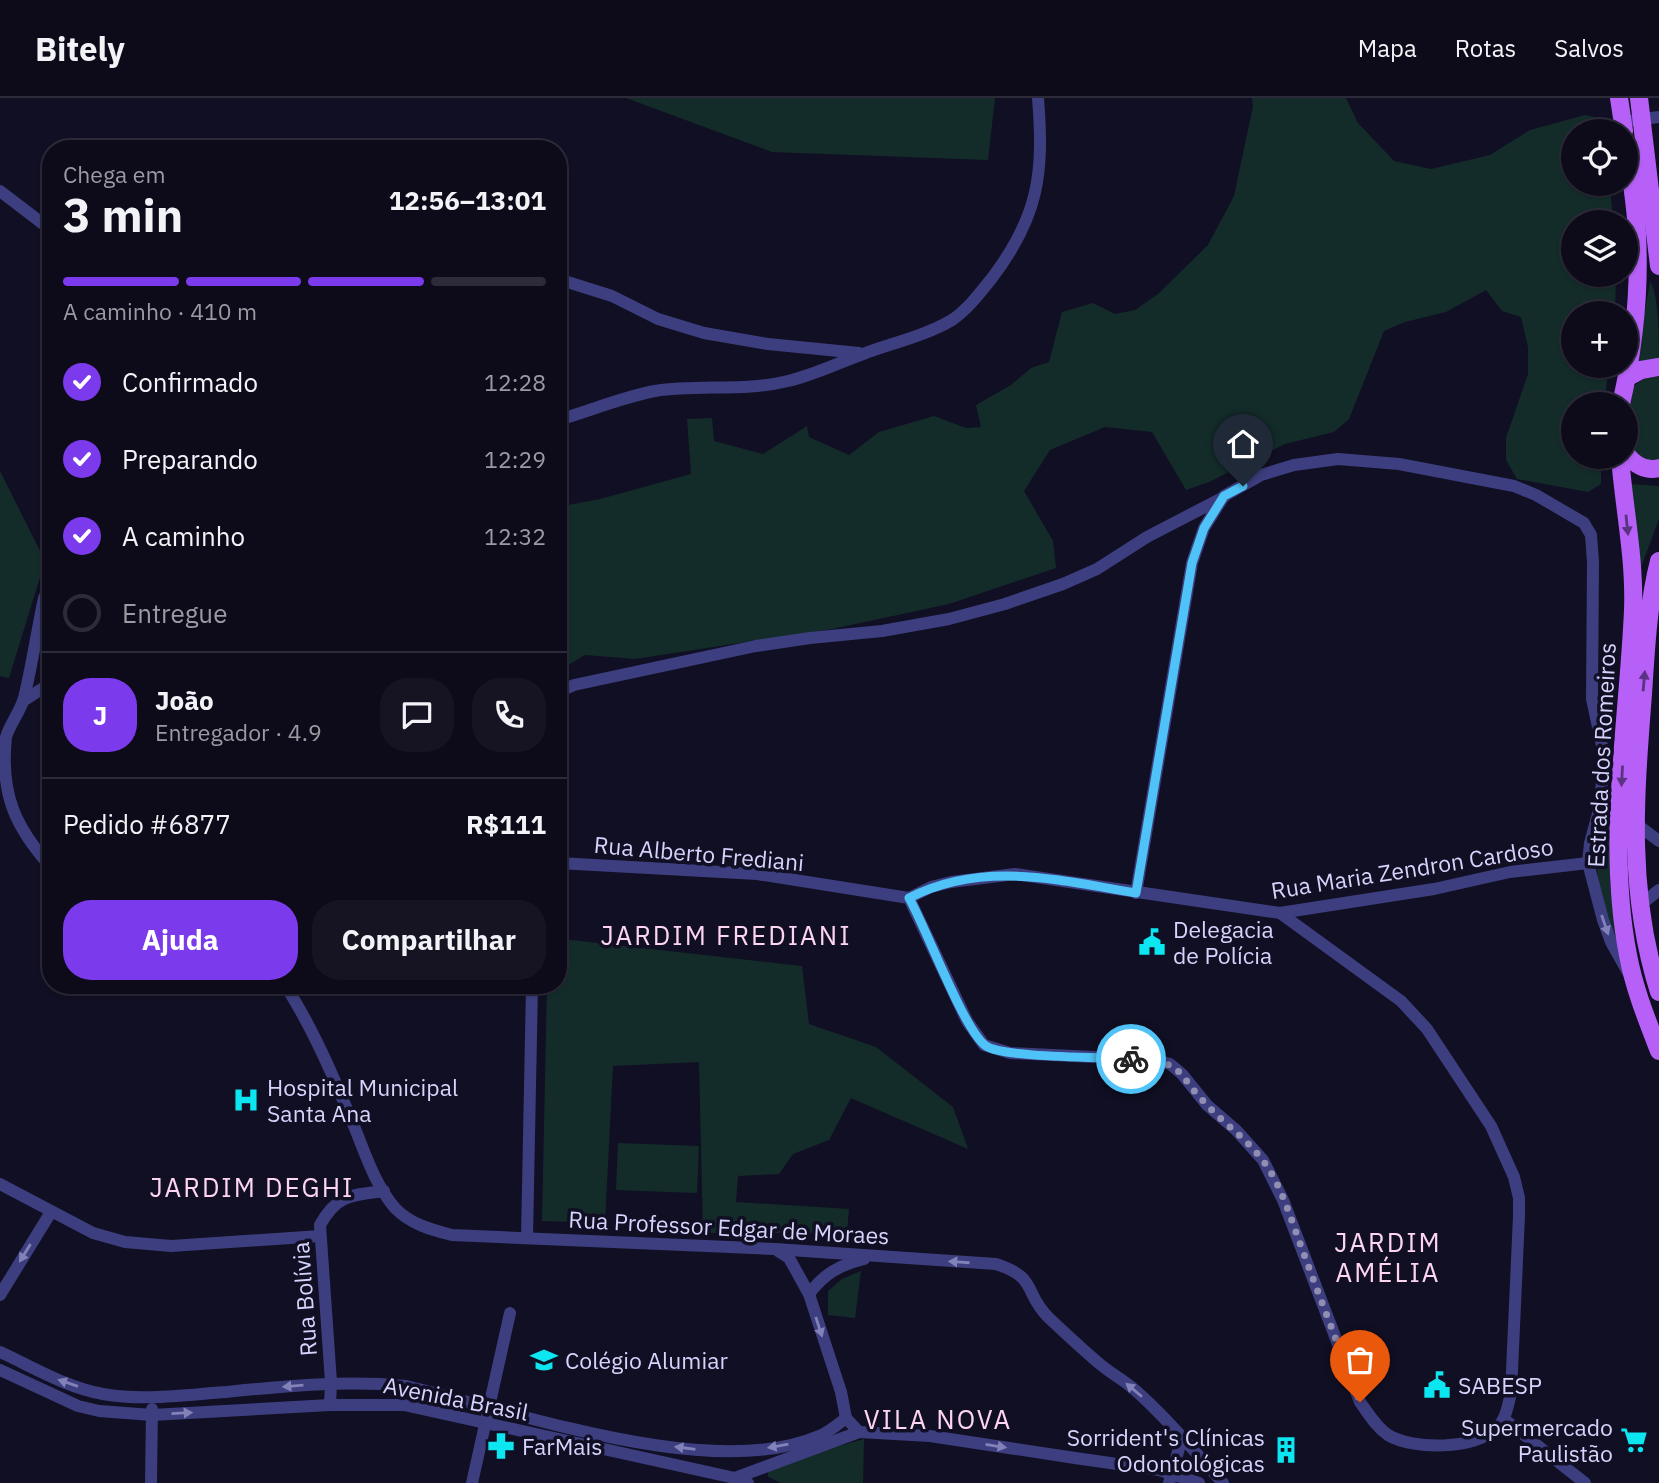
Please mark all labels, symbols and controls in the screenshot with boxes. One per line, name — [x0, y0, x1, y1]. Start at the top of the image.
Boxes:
text: Bitely — [35, 27, 125, 70]
text: Mapa — [1358, 32, 1417, 64]
text: Rotas — [1455, 32, 1516, 64]
text: Salvos — [1554, 32, 1624, 64]
map controls — [1561, 119, 1638, 469]
button: locate — [1561, 119, 1638, 196]
text: Chega em — [63, 159, 165, 189]
text: 12:56–13:01 — [389, 183, 546, 217]
text: 3 min — [63, 185, 183, 245]
button: layers — [1561, 210, 1638, 287]
text: A caminho · 410 m — [63, 296, 257, 326]
button: + — [1561, 301, 1638, 378]
icon: check — [63, 363, 101, 401]
text: Confirmado — [122, 365, 258, 399]
text: 12:28 — [484, 367, 546, 397]
button: − — [1561, 392, 1638, 469]
pin — [1213, 414, 1273, 486]
icon: home — [1224, 425, 1262, 463]
icon: check — [63, 440, 101, 478]
text: Preparando — [122, 442, 258, 476]
text: 12:29 — [484, 444, 546, 474]
one-way arrow — [1622, 514, 1633, 536]
icon: check — [63, 517, 101, 555]
text: A caminho — [122, 519, 245, 553]
text: 12:32 — [484, 521, 546, 551]
text: Entregue — [122, 596, 227, 630]
street label: Estrada dos Romeiros — [1580, 642, 1622, 868]
one-way arrow — [1639, 670, 1650, 692]
button: chat — [380, 678, 454, 752]
button: phone — [472, 678, 546, 752]
text: João — [155, 683, 214, 717]
text: J — [93, 698, 107, 732]
text: Entregador · 4.9 — [155, 717, 322, 747]
one-way arrow — [1617, 765, 1628, 787]
text: Pedido #6877 — [63, 807, 231, 841]
text: R$111 — [466, 807, 546, 841]
street label: Rua Alberto Frediani — [593, 829, 805, 877]
street label: Rua Maria Zendron Cardoso — [1269, 831, 1555, 905]
button: Ajuda — [63, 900, 298, 980]
button: Compartilhar — [312, 900, 546, 980]
place label: Delegacia de Polícia — [1173, 914, 1274, 970]
one-way arrow — [1600, 915, 1611, 936]
district label: JARDIM FREDIANI — [600, 918, 852, 952]
public building icon: Delegacia de Polícia — [1137, 927, 1167, 957]
courier — [1096, 1024, 1166, 1094]
icon: bike — [1112, 1040, 1150, 1078]
place label: Hospital Municipal Santa Ana — [267, 1072, 458, 1128]
hospital icon: Hospital Municipal Santa Ana — [231, 1085, 261, 1115]
district label: JARDIM DEGHI — [150, 1170, 354, 1204]
street label: Rua Professor Edgar de Moraes — [568, 1204, 890, 1250]
district label: JARDIM AMÉLIA — [1334, 1225, 1442, 1289]
street label: Rua Bolívia — [285, 1241, 323, 1357]
one-way arrow — [19, 1244, 32, 1263]
one-way arrow — [948, 1256, 970, 1267]
one-way arrow — [815, 1316, 825, 1337]
pin — [1330, 1330, 1390, 1402]
icon: bag — [1341, 1341, 1379, 1379]
school or university icon: Colégio Alumiar — [529, 1345, 559, 1375]
place label: Colégio Alumiar — [565, 1345, 728, 1375]
street label: Avenida Brasil — [381, 1369, 531, 1427]
public building icon: SABESP — [1422, 1370, 1452, 1400]
place label: SABESP — [1458, 1370, 1542, 1400]
one-way arrow — [58, 1377, 79, 1388]
one-way arrow — [282, 1380, 304, 1391]
one-way arrow — [1125, 1382, 1143, 1398]
district label: VILA NOVA — [864, 1402, 1012, 1436]
one-way arrow — [171, 1408, 193, 1419]
place label: Supermercado Paulistão — [1461, 1412, 1613, 1468]
place label: Sorrident's Clínicas Odontológicas — [1067, 1422, 1265, 1478]
supermarket icon: Supermercado Paulistão — [1619, 1425, 1649, 1455]
pharmacy icon: FarMais — [486, 1431, 516, 1461]
place label: FarMais — [522, 1431, 603, 1461]
building icon: Sorrident's Clínicas Odontológicas — [1271, 1435, 1301, 1465]
one-way arrow — [985, 1440, 1007, 1451]
one-way arrow — [767, 1441, 789, 1452]
one-way arrow — [674, 1443, 696, 1454]

